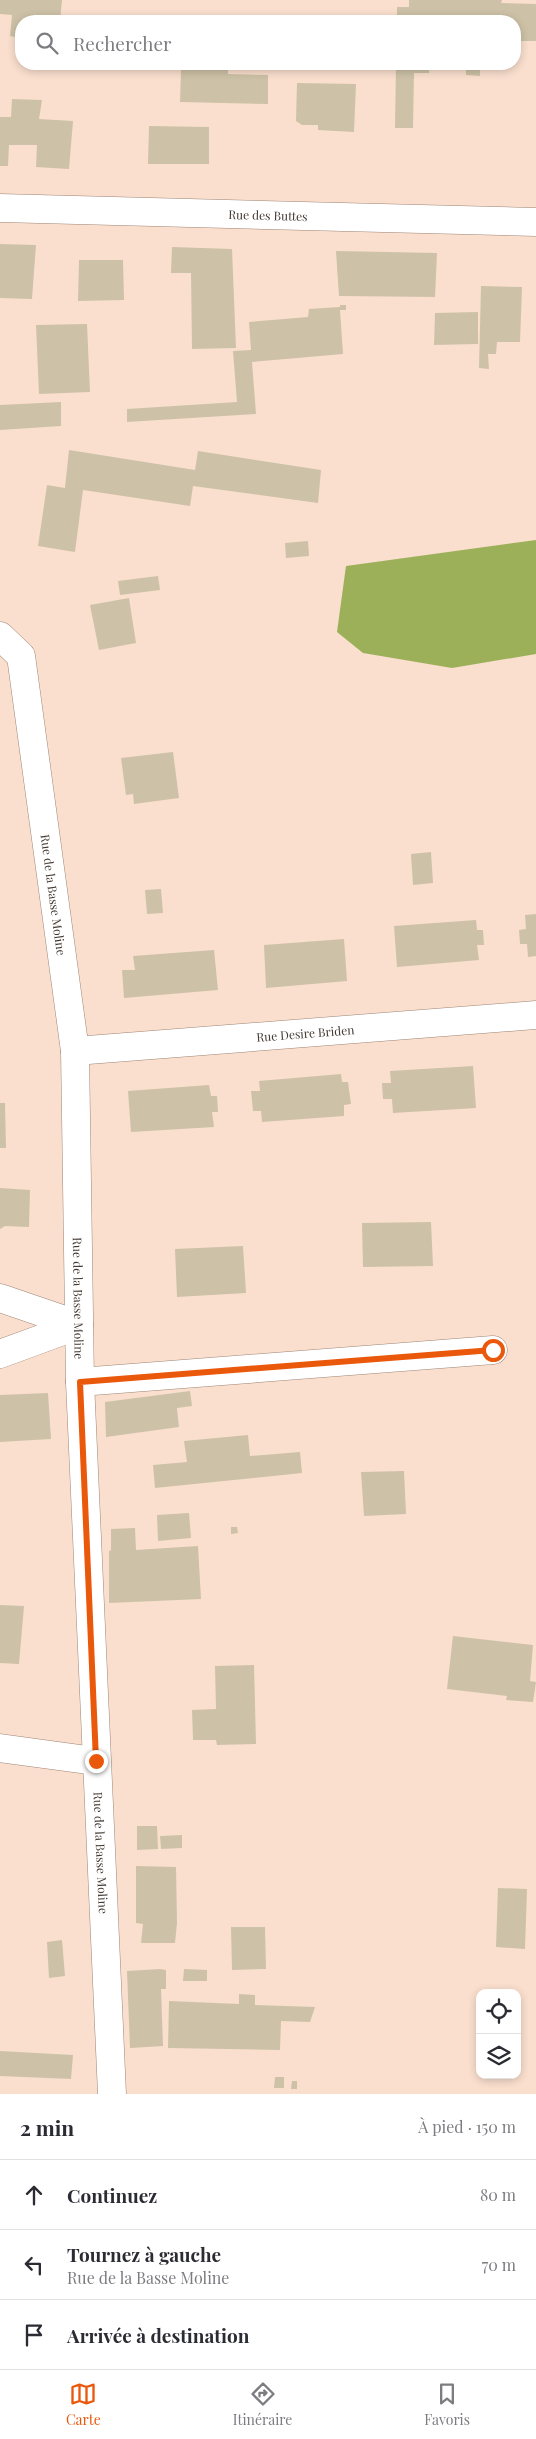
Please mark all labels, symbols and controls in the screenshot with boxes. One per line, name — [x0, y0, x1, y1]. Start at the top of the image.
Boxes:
search box — [15, 15, 521, 70]
icon: search — [33, 29, 61, 57]
text: Rechercher — [73, 30, 172, 56]
street label: Rue des Buttes — [228, 206, 308, 224]
street label: Rue de la Basse Moline — [37, 833, 70, 956]
street label: Rue Desire Briden — [256, 1021, 355, 1045]
street label: Rue de la Basse Moline — [70, 1237, 88, 1359]
route start — [482, 1339, 505, 1362]
route end — [85, 1750, 108, 1773]
street label: Rue de la Basse Moline — [90, 1791, 112, 1914]
map controls — [476, 1989, 521, 2079]
button: locate — [476, 1989, 521, 2034]
button: layers — [476, 2034, 521, 2079]
text: 2 min — [20, 2113, 74, 2141]
text: À pied · 150 m — [418, 2116, 516, 2137]
icon: ahead — [20, 2181, 48, 2209]
text: Continuez — [67, 2182, 157, 2208]
text: 80 m — [480, 2184, 516, 2205]
text: Tournez à gauche — [67, 2241, 221, 2267]
icon: left — [20, 2251, 48, 2279]
text: 70 m — [482, 2254, 516, 2275]
text: Rue de la Basse Moline — [67, 2267, 229, 2288]
icon: arrive — [20, 2321, 48, 2349]
text: Arrivée à destination — [67, 2322, 249, 2348]
tab: Carte — [66, 2380, 101, 2429]
tab: Itinéraire — [233, 2380, 292, 2429]
tab: Favoris — [424, 2380, 470, 2429]

